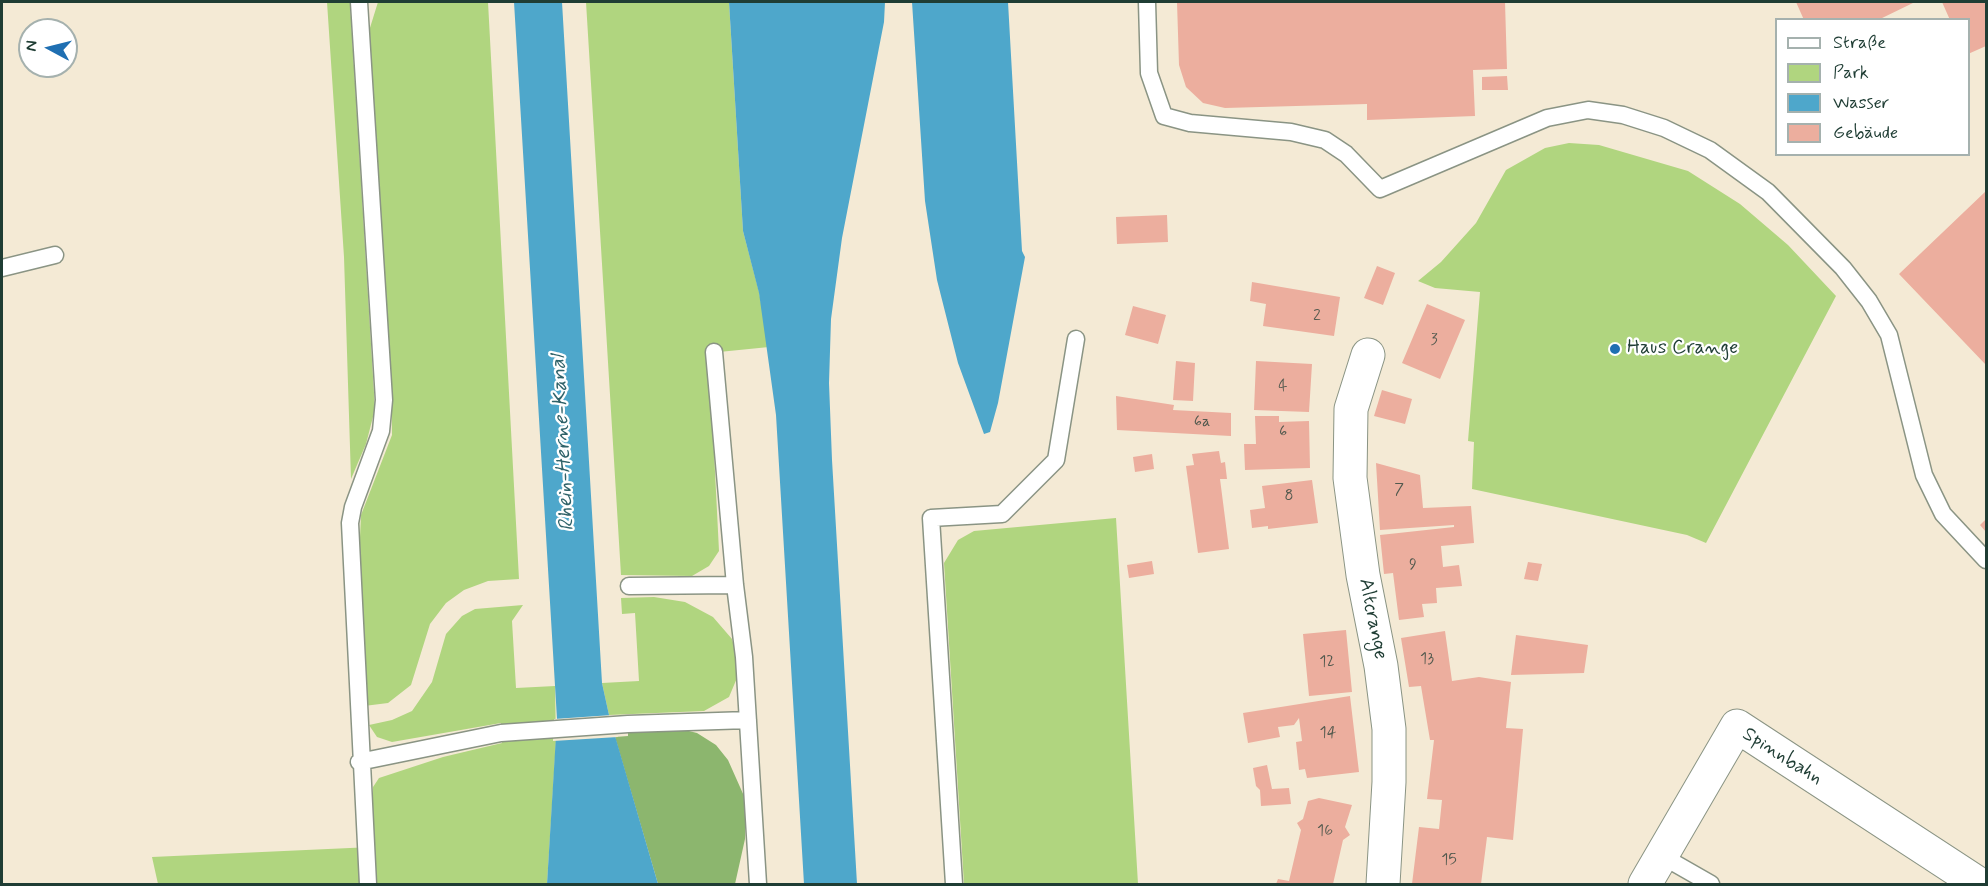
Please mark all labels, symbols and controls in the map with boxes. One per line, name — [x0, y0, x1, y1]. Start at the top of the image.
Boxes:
north arrow — [18, 18, 78, 78]
legend — [1775, 18, 1970, 156]
text: Straße — [1833, 31, 1886, 55]
text: N — [21, 39, 43, 53]
text: Park — [1833, 61, 1869, 85]
text: Wasser — [1833, 91, 1889, 115]
text: Gebäude — [1833, 121, 1898, 145]
house number: 2 — [1313, 307, 1321, 327]
house number: 3 — [1430, 331, 1438, 351]
place label: Haus Crange — [1627, 337, 1738, 361]
marker: Haus Crange — [1608, 342, 1622, 356]
water label: Rhein-Herne-Kanal — [547, 354, 581, 532]
house number: 4 — [1278, 377, 1288, 397]
house number: 6a — [1194, 413, 1210, 433]
house number: 6 — [1279, 423, 1287, 443]
house number: 7 — [1394, 481, 1404, 501]
house number: 8 — [1284, 487, 1294, 507]
house number: 9 — [1409, 556, 1417, 576]
street label: Altcrange — [1352, 576, 1392, 662]
house number: 13 — [1420, 650, 1434, 670]
house number: 12 — [1319, 653, 1335, 673]
street label: Spinnbahn — [1737, 723, 1827, 791]
house number: 14 — [1320, 724, 1336, 744]
house number: 16 — [1317, 822, 1333, 842]
house number: 15 — [1441, 851, 1457, 871]

